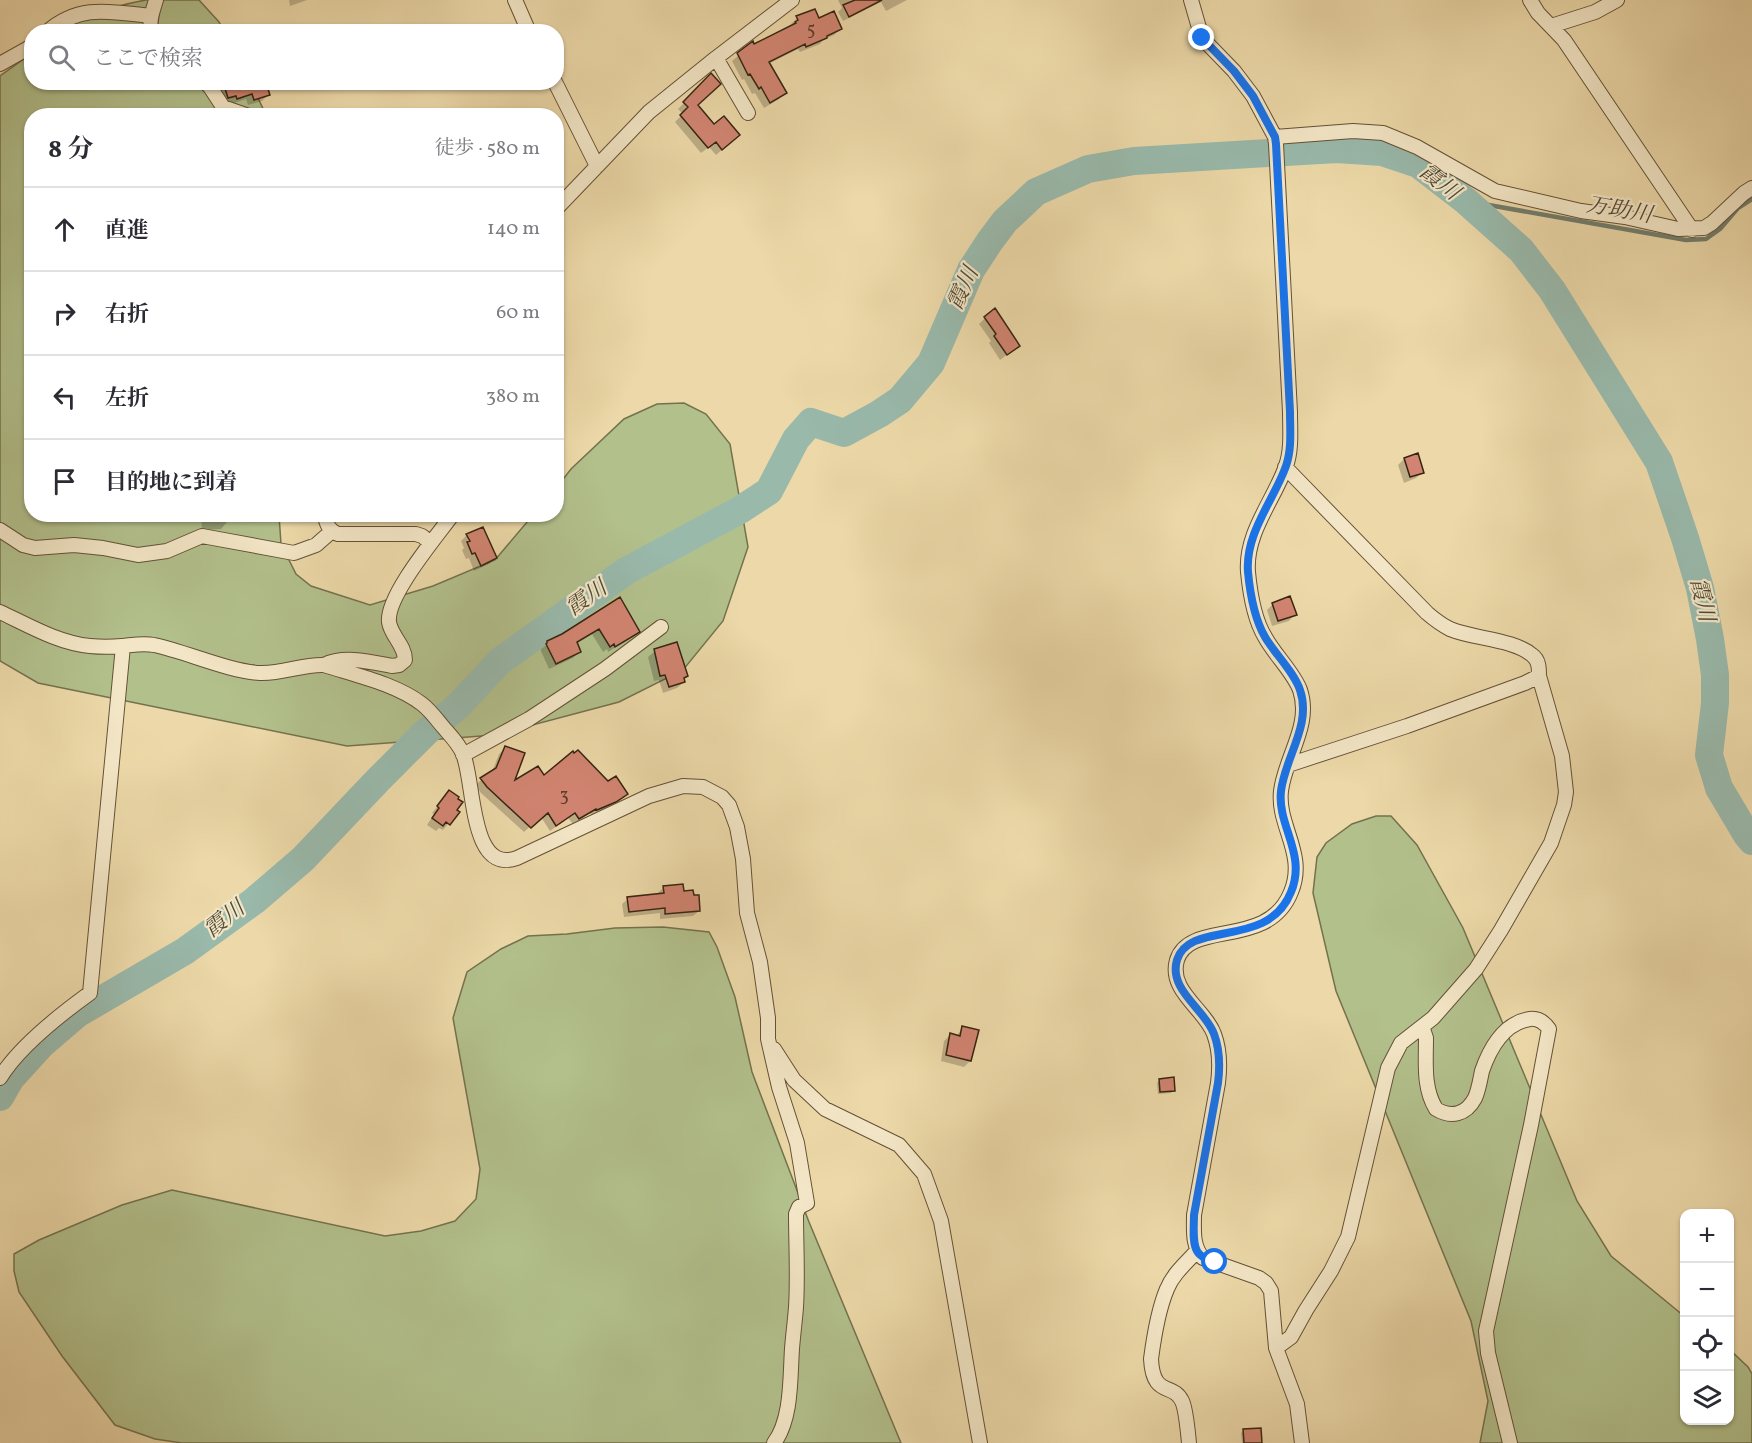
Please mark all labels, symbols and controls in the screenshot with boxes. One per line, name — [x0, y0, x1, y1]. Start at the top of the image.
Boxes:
house number: 5 — [807, 18, 815, 43]
search box — [24, 24, 564, 90]
route end — [1188, 24, 1214, 50]
icon: search — [45, 41, 78, 74]
text: ここで検索 — [93, 44, 203, 75]
text: 8 分 — [48, 132, 93, 168]
text: 徒歩 · 580 m — [435, 135, 540, 163]
water label: 霞川 — [1412, 157, 1467, 210]
water label: 万助川 — [1584, 190, 1656, 232]
icon: ahead — [48, 213, 81, 246]
text: 140 m — [487, 215, 540, 243]
text: 直進 — [105, 216, 149, 247]
water label: 霞川 — [941, 261, 988, 315]
icon: right — [48, 297, 81, 330]
text: 60 m — [496, 299, 540, 327]
text: 右折 — [105, 300, 149, 331]
icon: left — [48, 381, 81, 414]
text: 380 m — [486, 383, 540, 411]
text: 左折 — [105, 384, 149, 415]
icon: arrive — [48, 465, 81, 498]
text: 目的地に到着 — [105, 468, 237, 499]
water label: 霞川 — [560, 573, 616, 624]
water label: 霞川 — [1681, 575, 1721, 627]
house number: 3 — [559, 784, 569, 809]
water label: 霞川 — [198, 893, 253, 946]
map controls — [1680, 1209, 1734, 1425]
button: + — [1680, 1209, 1734, 1263]
route start — [1201, 1248, 1227, 1274]
button: − — [1680, 1263, 1734, 1317]
button: locate — [1680, 1317, 1734, 1371]
button: layers — [1680, 1371, 1734, 1425]

